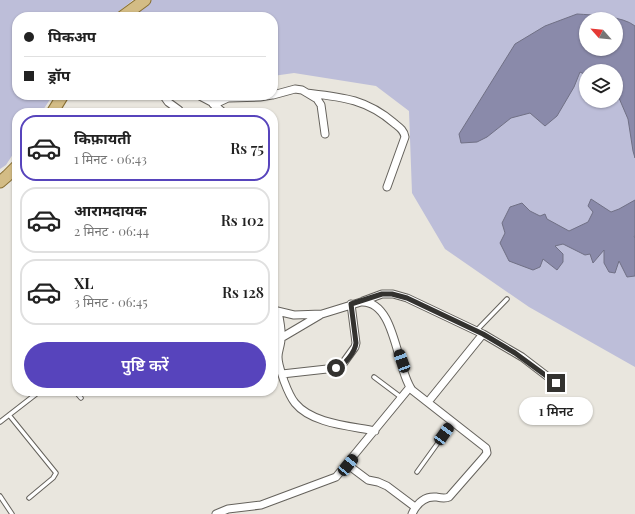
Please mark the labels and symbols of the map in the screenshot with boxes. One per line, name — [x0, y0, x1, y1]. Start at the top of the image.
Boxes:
north arrow — [579, 12, 623, 56]
car — [392, 348, 412, 374]
route start — [327, 359, 345, 377]
route end — [547, 374, 565, 392]
callout: 1 मिनट — [519, 397, 593, 425]
car — [432, 421, 456, 447]
car — [336, 452, 360, 478]

